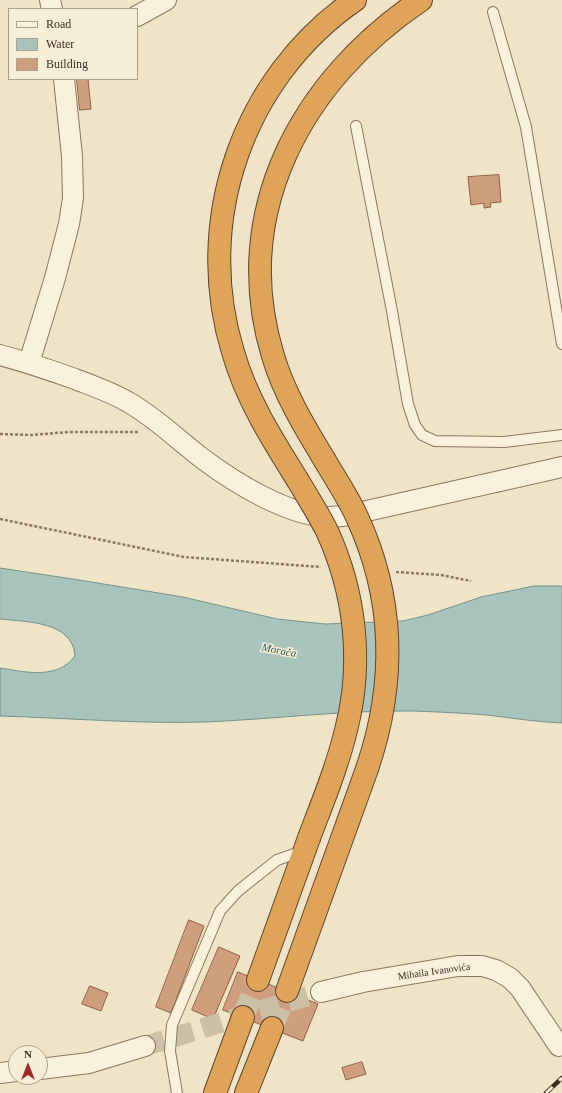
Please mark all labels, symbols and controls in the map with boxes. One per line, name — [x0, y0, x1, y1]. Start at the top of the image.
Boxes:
legend — [8, 8, 138, 80]
text: Road — [46, 17, 71, 31]
text: Water — [46, 37, 74, 51]
text: Building — [46, 57, 88, 71]
water label: Morača — [261, 641, 297, 661]
street label: Mihaila Ivanovića — [397, 961, 471, 983]
north arrow — [8, 1045, 48, 1085]
text: N — [24, 1048, 32, 1060]

